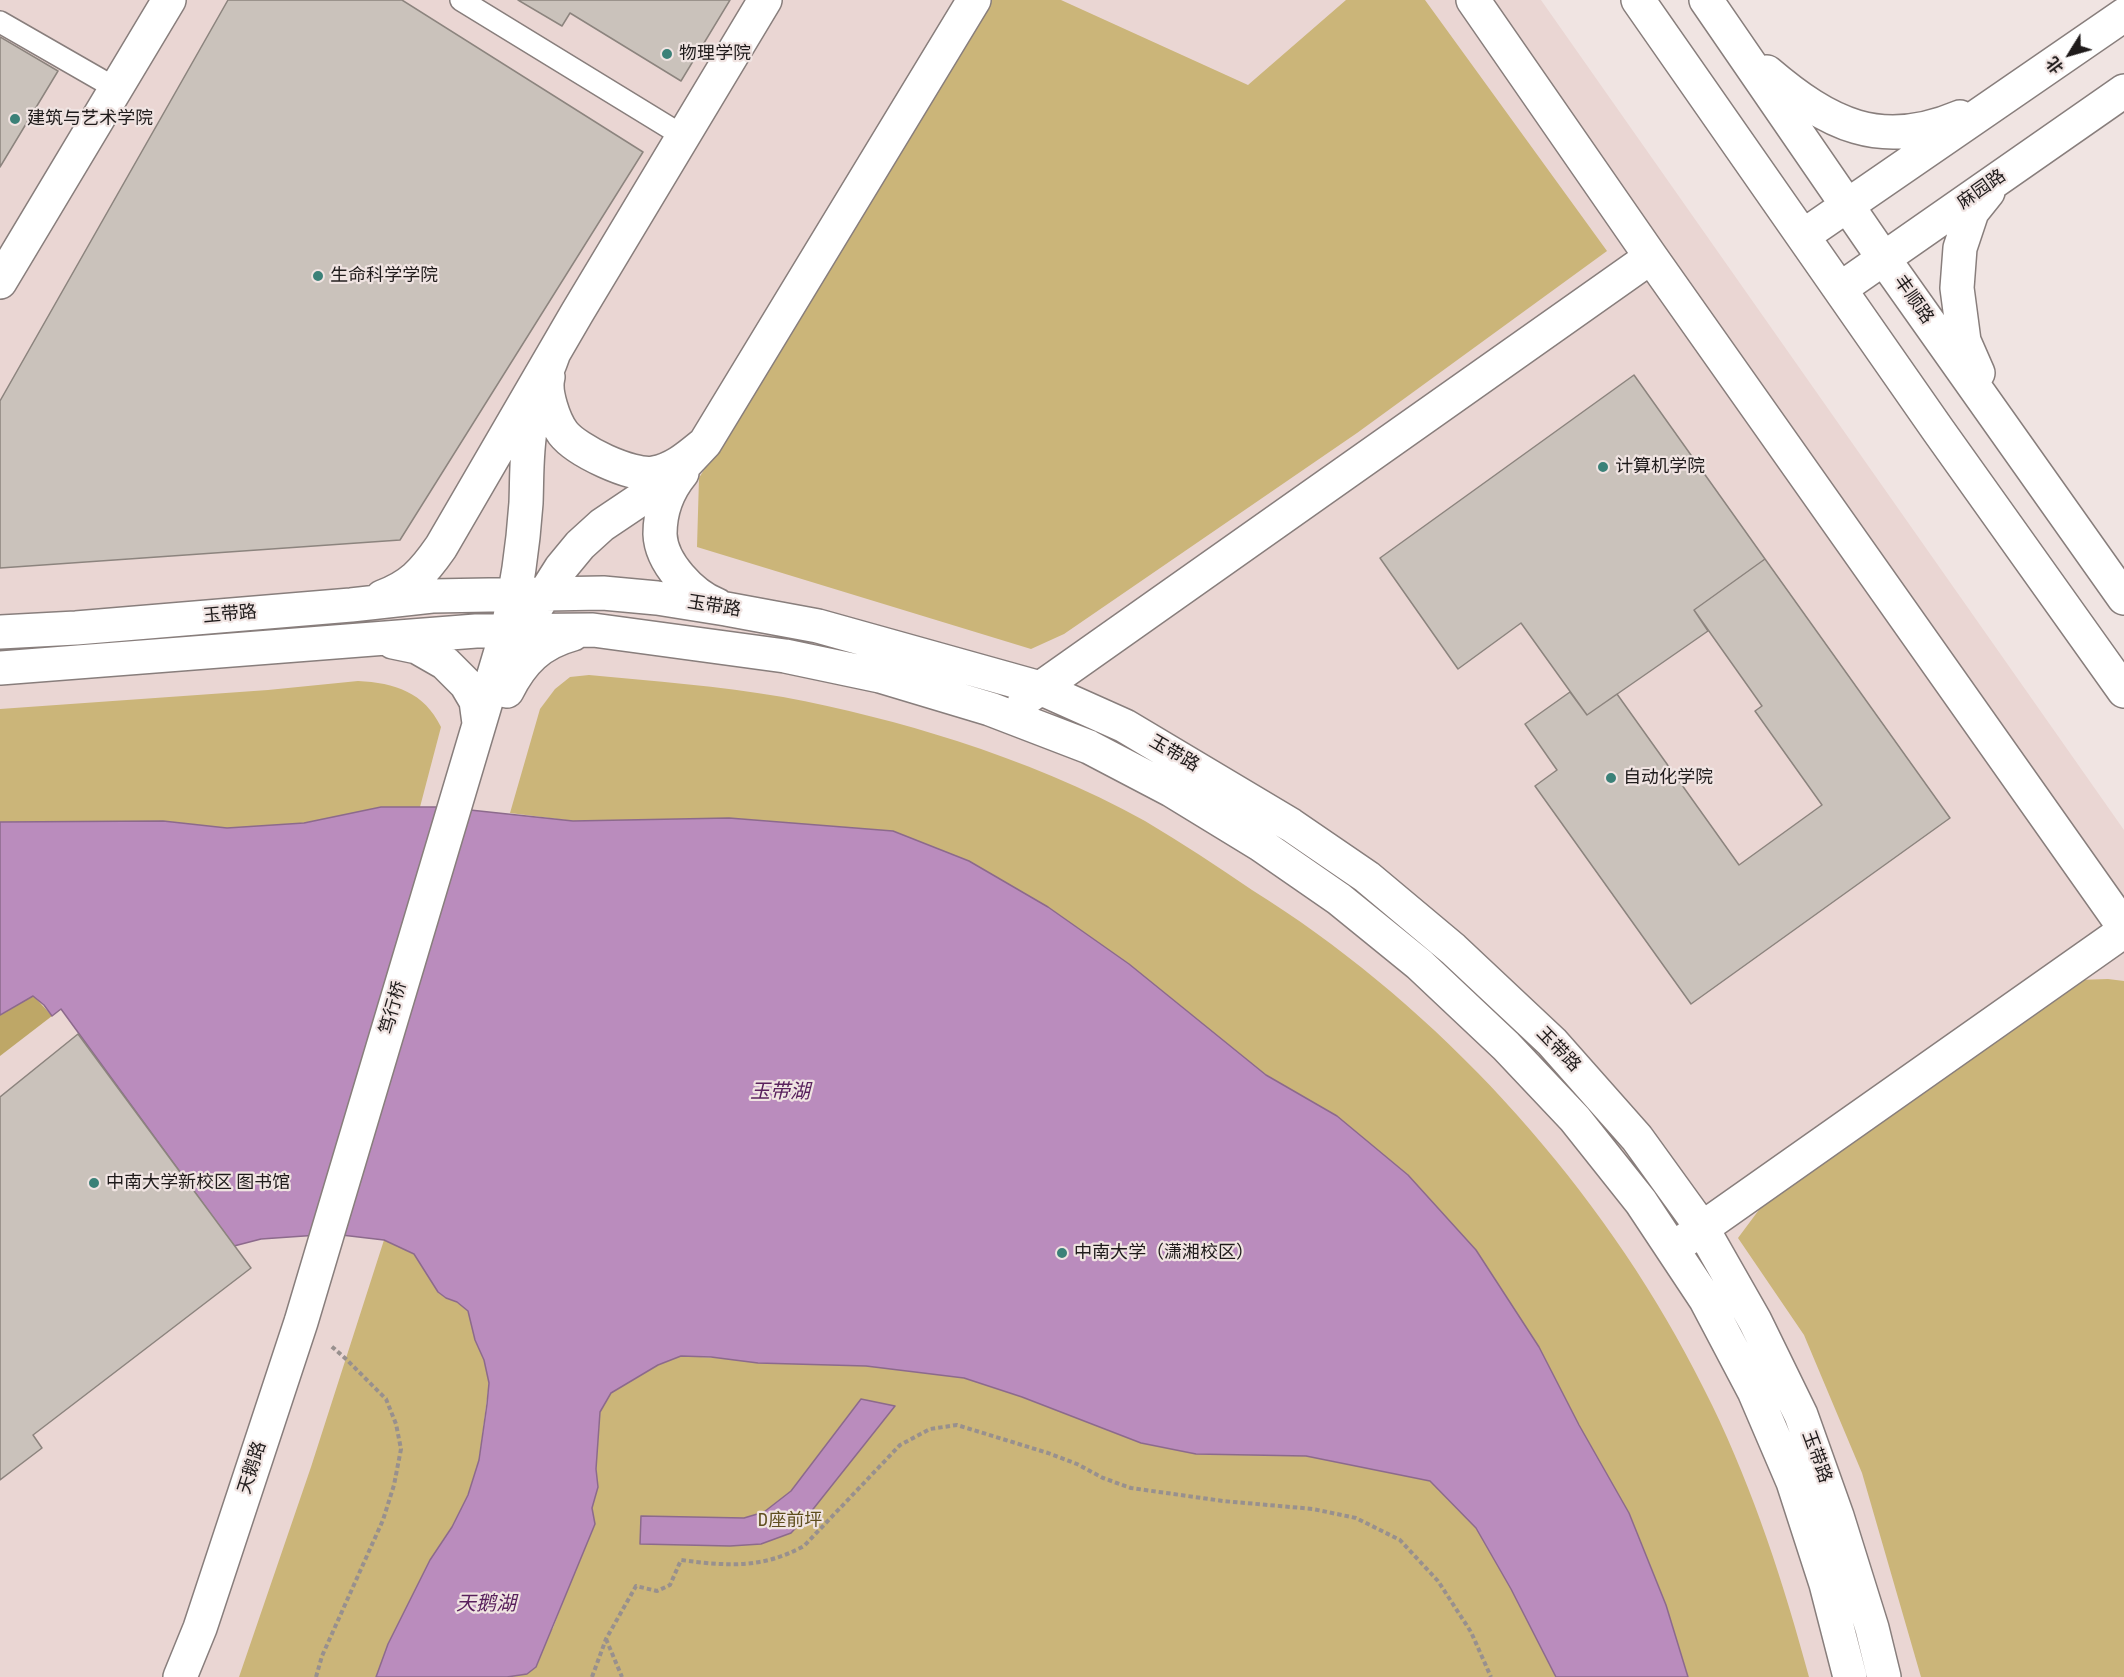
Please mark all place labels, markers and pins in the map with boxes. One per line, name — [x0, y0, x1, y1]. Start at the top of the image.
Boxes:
place label: 物理学院 — [679, 43, 751, 65]
marker: 物理学院 — [660, 47, 674, 61]
place label: 建筑与艺术学院 — [27, 108, 153, 130]
marker: 建筑与艺术学院 — [8, 112, 22, 126]
place label: 生命科学学院 — [330, 265, 438, 287]
marker: 生命科学学院 — [311, 269, 325, 283]
place label: 计算机学院 — [1615, 456, 1705, 478]
marker: 计算机学院 — [1596, 460, 1610, 474]
place label: 自动化学院 — [1623, 767, 1713, 789]
marker: 自动化学院 — [1604, 771, 1618, 785]
place label: 中南大学新校区 图书馆 — [106, 1172, 290, 1194]
marker: 中南大学新校区 图书馆 — [87, 1176, 101, 1190]
place label: 中南大学（潇湘校区） — [1074, 1242, 1254, 1264]
marker: 中南大学（潇湘校区） — [1055, 1246, 1069, 1260]

